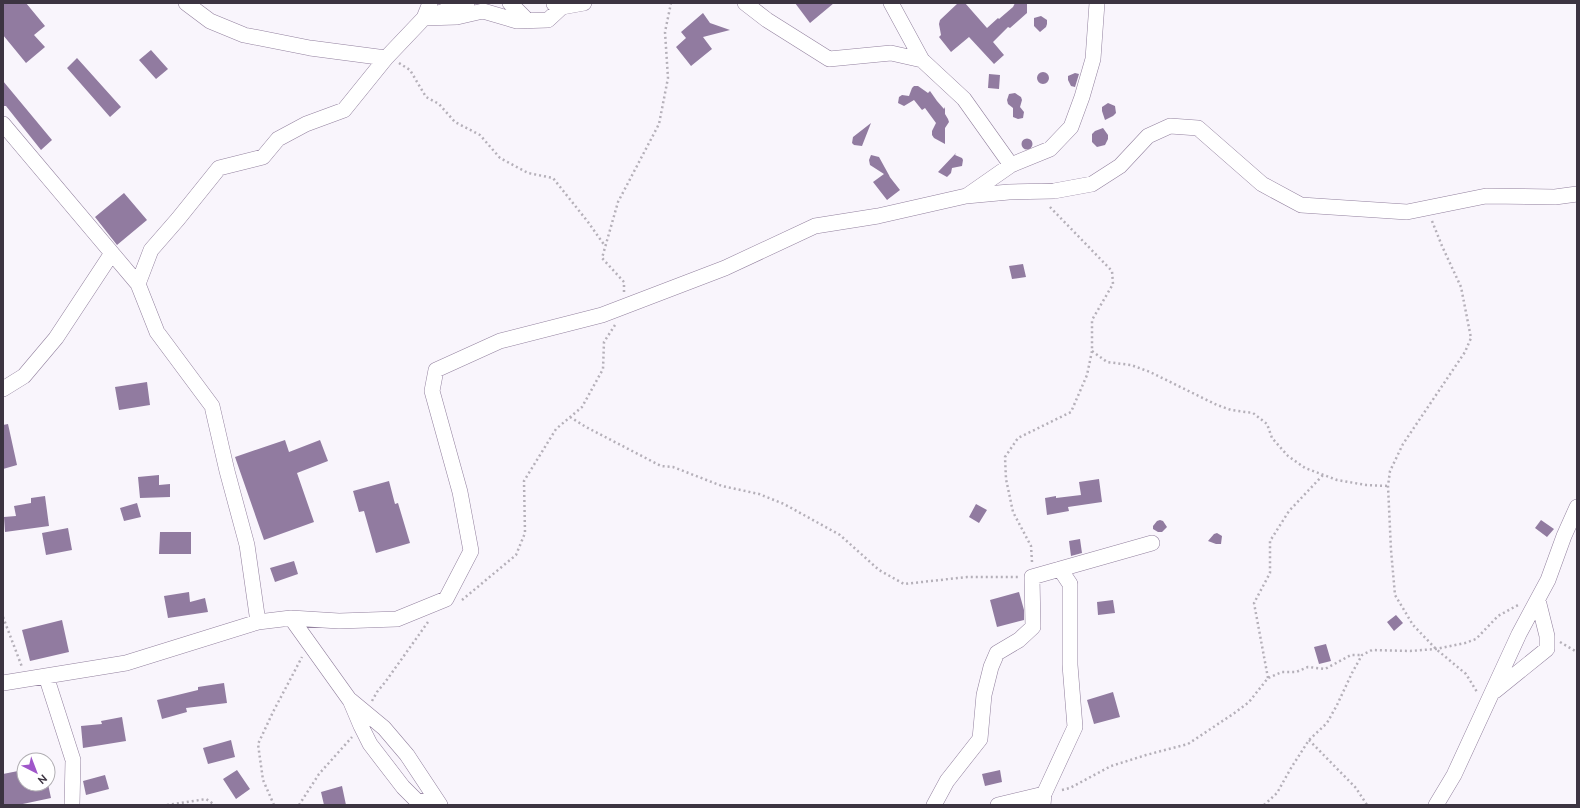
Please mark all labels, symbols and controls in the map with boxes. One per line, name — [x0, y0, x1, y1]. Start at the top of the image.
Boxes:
north arrow — [16, 752, 56, 792]
text: N — [36, 772, 50, 787]

